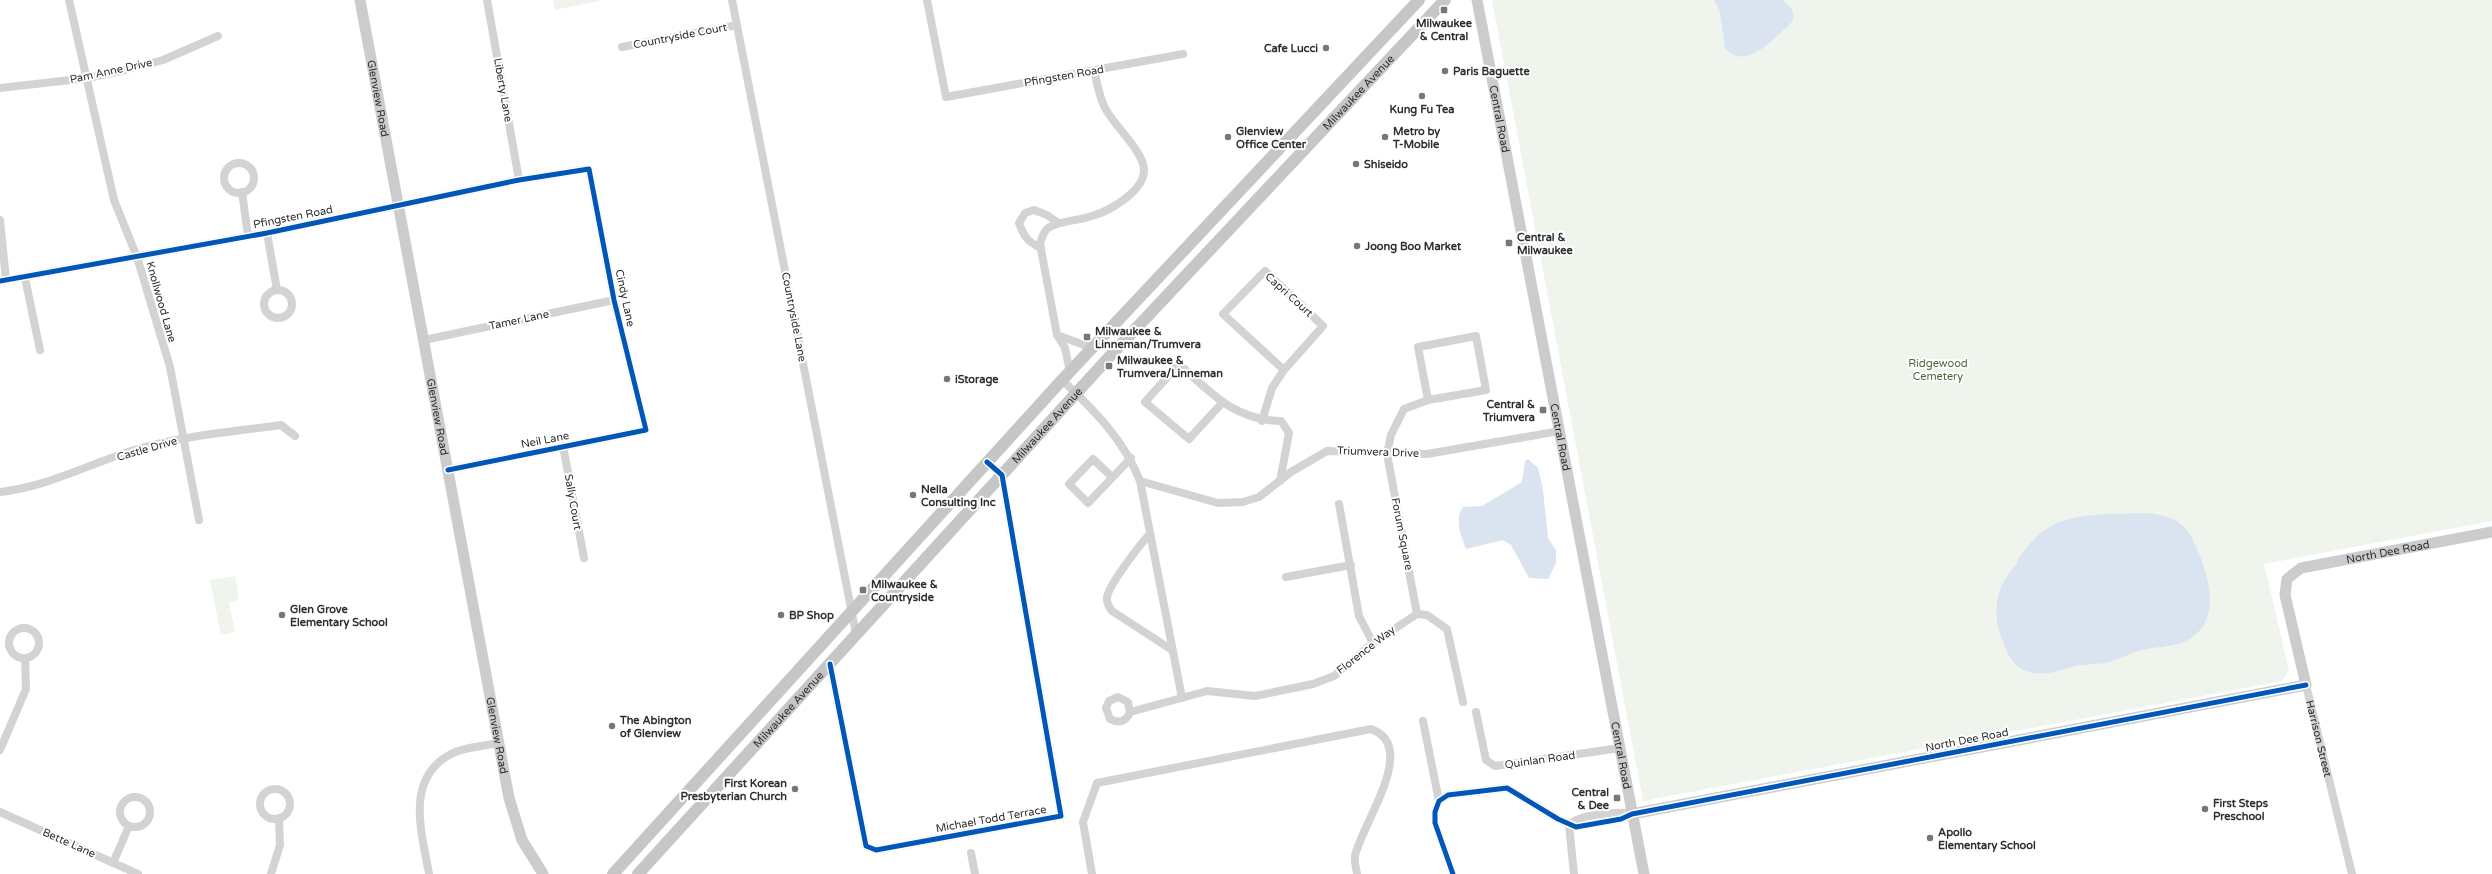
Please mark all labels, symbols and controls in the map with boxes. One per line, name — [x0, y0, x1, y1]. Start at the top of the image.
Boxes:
marker: Milwaukee & Central — [1439, 5, 1449, 15]
place label: Milwaukee & Central — [1416, 17, 1473, 43]
street label: Countryside Court — [632, 21, 728, 51]
place label: Cafe Lucci — [1264, 42, 1318, 55]
marker: Cafe Lucci — [1321, 43, 1331, 53]
street label: Milwaukee Avenue — [1320, 52, 1397, 132]
street label: Pam Anne Drive — [69, 56, 153, 86]
street label: Liberty Lane — [491, 57, 515, 123]
street label: Glenview Road — [365, 59, 392, 138]
street label: Pfingsten Road — [1023, 63, 1105, 89]
place label: Paris Baguette — [1453, 65, 1530, 79]
marker: Paris Baguette — [1440, 66, 1450, 76]
street label: Central Road — [1487, 84, 1513, 154]
marker: Kung Fu Tea — [1417, 91, 1427, 101]
place label: Kung Fu Tea — [1390, 103, 1454, 117]
place label: Glenview Office Center — [1236, 125, 1307, 151]
place label: Metro by T-Mobile — [1392, 125, 1440, 151]
marker: Glenview Office Center — [1223, 132, 1233, 142]
marker: Metro by T-Mobile — [1380, 132, 1390, 142]
place label: Shiseido — [1364, 158, 1408, 171]
marker: Shiseido — [1351, 159, 1361, 169]
street label: Pfingsten Road — [252, 203, 334, 231]
place label: Central & Milwaukee — [1517, 231, 1574, 257]
marker: Central & Milwaukee — [1504, 238, 1514, 248]
place label: Joong Boo Market — [1364, 240, 1462, 254]
marker: Joong Boo Market — [1352, 241, 1362, 251]
street label: Knollwood Lane — [143, 260, 179, 344]
street label: Cindy Lane — [613, 268, 637, 328]
street label: Capri Court — [1262, 270, 1316, 320]
street label: Countryside Lane — [779, 271, 809, 363]
street label: Tamer Lane — [488, 307, 550, 333]
place label: Milwaukee & Linneman/Trumvera — [1095, 325, 1201, 351]
marker: Milwaukee & Linneman/Trumvera — [1082, 332, 1092, 342]
place label: Milwaukee & Trumvera/Linneman — [1116, 354, 1223, 380]
park label: Ridgewood Cemetery — [1908, 357, 1968, 383]
marker: Milwaukee & Trumvera/Linneman — [1104, 361, 1114, 371]
place label: iStorage — [955, 373, 999, 387]
marker: iStorage — [942, 374, 952, 384]
street label: Glenview Road — [424, 377, 451, 456]
street label: Milwaukee Avenue — [1009, 385, 1085, 466]
place label: Central & Triumvera — [1482, 398, 1535, 424]
street label: Central Road — [1548, 402, 1573, 472]
marker: Central & Triumvera — [1538, 405, 1548, 415]
street label: Neil Lane — [520, 429, 570, 451]
street label: Castle Drive — [115, 434, 179, 464]
street label: Triumvera Drive — [1337, 444, 1419, 460]
street label: Sally Court — [562, 473, 584, 531]
place label: Nella Consulting Inc — [921, 483, 996, 510]
marker: Nella Consulting Inc — [908, 490, 918, 500]
street label: Forum Square — [1389, 497, 1415, 571]
street label: North Dee Road — [2345, 537, 2431, 566]
place label: Milwaukee & Countryside — [871, 578, 938, 605]
marker: Milwaukee & Countryside — [858, 585, 868, 595]
place label: Glen Grove Elementary School — [290, 603, 388, 630]
place label: BP Shop — [789, 609, 834, 623]
marker: Glen Grove Elementary School — [277, 610, 287, 620]
marker: BP Shop — [776, 610, 786, 620]
street label: Florence Way — [1334, 623, 1398, 677]
street label: Milwaukee Avenue — [750, 669, 826, 750]
street label: Glenview Road — [484, 696, 511, 775]
street label: Harrison Street — [2303, 699, 2335, 778]
place label: The Abington of Glenview — [619, 714, 692, 740]
marker: The Abington of Glenview — [607, 721, 617, 731]
street label: Central Road — [1609, 721, 1634, 790]
street label: North Dee Road — [1924, 726, 2010, 754]
street label: Quinlan Road — [1504, 749, 1576, 771]
place label: First Korean Presbyterian Church — [680, 777, 787, 804]
marker: First Korean Presbyterian Church — [790, 784, 800, 794]
place label: Central & Dee — [1571, 786, 1610, 812]
marker: Central & Dee — [1612, 793, 1622, 803]
place label: First Steps Preschool — [2213, 797, 2269, 823]
street label: Michael Todd Terrace — [935, 803, 1047, 835]
marker: First Steps Preschool — [2200, 804, 2210, 814]
street label: Bette Lane — [40, 826, 98, 860]
place label: Apollo Elementary School — [1938, 826, 2036, 853]
marker: Apollo Elementary School — [1925, 833, 1935, 843]

